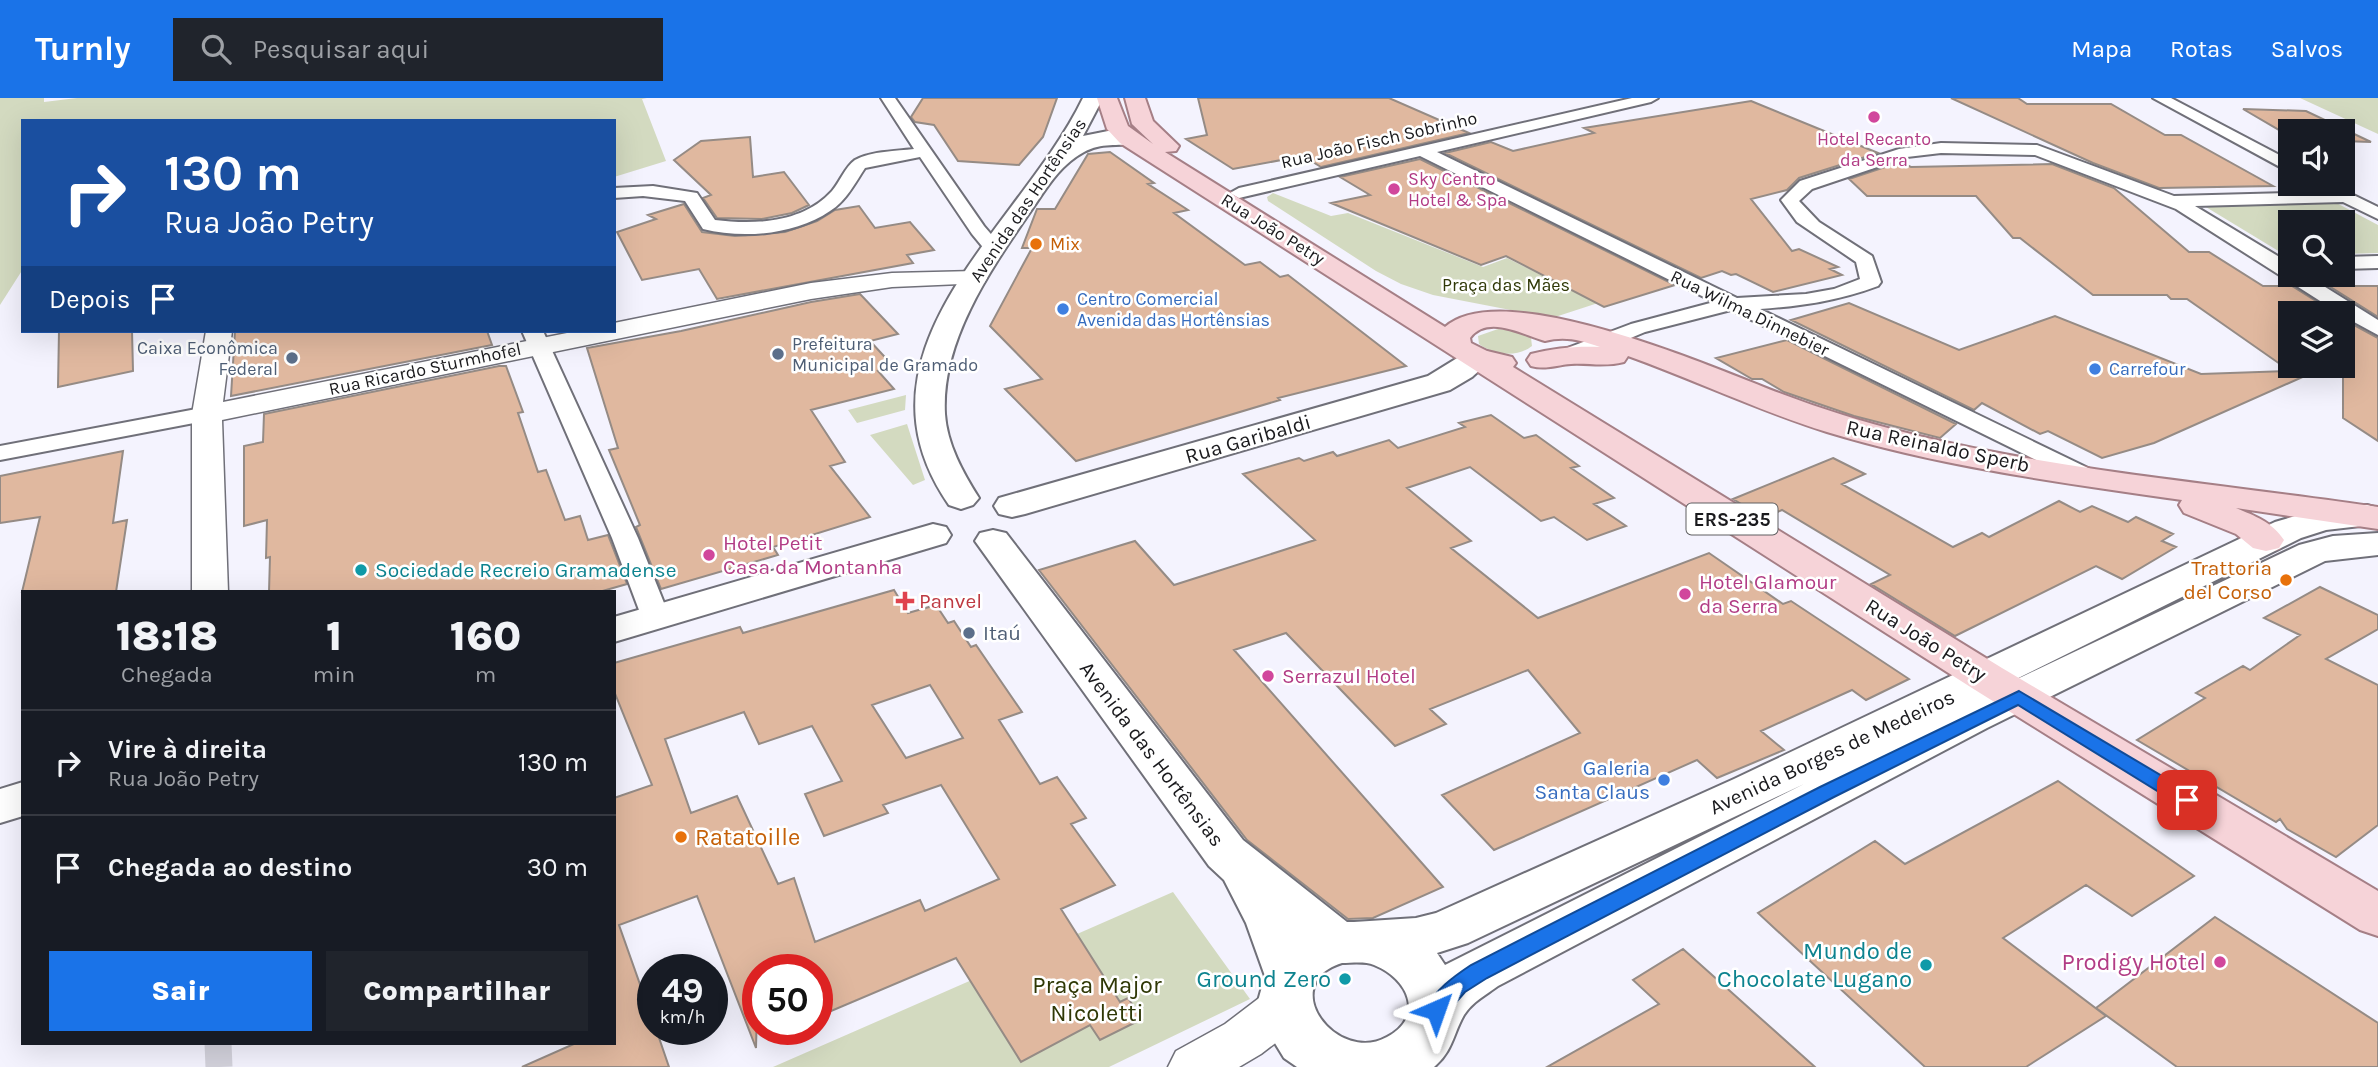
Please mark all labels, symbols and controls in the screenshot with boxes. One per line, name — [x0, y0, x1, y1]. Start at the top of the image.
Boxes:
search box — [173, 18, 663, 81]
text: Turnly — [35, 30, 131, 68]
icon: search — [197, 30, 235, 68]
text: Pesquisar aqui — [253, 34, 429, 65]
text: Mapa — [2071, 35, 2132, 63]
text: Rotas — [2170, 35, 2233, 63]
text: Salvos — [2271, 35, 2343, 63]
street label: Rua João Fisch Sobrinho — [1279, 107, 1479, 173]
marker: Hotel Recanto da Serra — [1866, 109, 1882, 125]
street label: Avenida das Hortênsias — [965, 114, 1091, 286]
map controls — [2278, 119, 2355, 378]
button: sound — [2278, 119, 2355, 196]
place label: Hotel Recanto da Serra — [1817, 128, 1931, 171]
text: 130 m — [164, 145, 302, 202]
icon: right — [49, 147, 140, 238]
place label: Sky Centro Hotel & Spa — [1408, 168, 1507, 211]
marker: Sky Centro Hotel & Spa — [1386, 181, 1402, 197]
street label: Rua João Petry — [1217, 188, 1329, 270]
text: Rua João Petry — [164, 204, 374, 241]
button: search — [2278, 210, 2355, 287]
place label: Mix — [1050, 233, 1080, 255]
marker: Mix — [1028, 236, 1044, 252]
street label: Rua Wilma Dinnebier — [1667, 265, 1833, 361]
park label: Praça das Mães — [1442, 274, 1570, 296]
icon: arrive — [144, 280, 182, 318]
text: Depois — [49, 284, 130, 315]
place label: Centro Comercial Avenida das Hortênsias — [1077, 288, 1270, 331]
marker: Centro Comercial Avenida das Hortênsias — [1055, 301, 1071, 317]
button: layers — [2278, 301, 2355, 378]
place label: Prefeitura Municipal de Gramado — [792, 333, 978, 376]
place label: Caixa Econômica Federal — [137, 337, 278, 380]
street label: Rua Ricardo Sturmhofel — [327, 338, 523, 400]
marker: Prefeitura Municipal de Gramado — [770, 346, 786, 362]
marker: Caixa Econômica Federal — [284, 350, 300, 366]
place label: Carrefour — [2109, 358, 2186, 380]
marker: Carrefour — [2087, 361, 2103, 377]
street label: Rua Garibaldi — [1182, 410, 1314, 468]
street label: Rua Reinaldo Sperb — [1844, 415, 2032, 477]
road number: ERS-235 — [1686, 504, 1778, 534]
place label: Hotel Petit Casa da Montanha — [723, 531, 902, 579]
marker: Hotel Petit Casa da Montanha — [701, 547, 717, 563]
place label: Trattoria del Corso — [2183, 556, 2272, 604]
place label: Sociedade Recreio Gramadense — [375, 558, 676, 582]
marker: Sociedade Recreio Gramadense — [353, 562, 369, 578]
place label: Hotel Glamour da Serra — [1699, 570, 1837, 618]
marker: Trattoria del Corso — [2278, 572, 2294, 588]
marker: Hotel Glamour da Serra — [1677, 586, 1693, 602]
place label: Panvel — [919, 589, 982, 613]
marker: Panvel — [897, 593, 913, 609]
street label: Rua João Petry — [1861, 593, 1991, 687]
text: 18:18 — [116, 611, 218, 661]
text: 1 — [326, 611, 342, 661]
text: 160 — [450, 611, 521, 661]
place label: Itaú — [983, 621, 1021, 645]
marker: Itaú — [961, 625, 977, 641]
street label: Avenida das Hortênsias — [1075, 657, 1229, 851]
text: Chegada — [121, 661, 213, 688]
text: min — [313, 661, 355, 688]
text: m — [475, 661, 496, 688]
place label: Serrazul Hotel — [1282, 664, 1416, 688]
marker: Serrazul Hotel — [1260, 668, 1276, 684]
street label: Avenida Borges de Medeiros — [1706, 685, 1958, 819]
text: Vire à direita — [108, 734, 267, 765]
icon: right — [49, 744, 87, 782]
text: 130 m — [518, 747, 588, 778]
place label: Galeria Santa Claus — [1535, 756, 1650, 804]
text: Rua João Petry — [108, 765, 259, 792]
pin — [2157, 770, 2217, 830]
marker: Galeria Santa Claus — [1656, 772, 1672, 788]
icon: arrive — [2168, 781, 2206, 819]
place label: Ratatoille — [695, 823, 800, 851]
marker: Ratatoille — [673, 829, 689, 845]
icon: arrive — [49, 849, 87, 887]
text: Chegada ao destino — [108, 852, 352, 883]
text: 30 m — [527, 852, 588, 883]
place label: Mundo de Chocolate Lugano — [1717, 937, 1912, 993]
place label: Prodigy Hotel — [2062, 948, 2206, 976]
button: Sair — [49, 951, 312, 1031]
button: Compartilhar — [326, 951, 588, 1031]
speed limit sign: 50 — [742, 954, 833, 1045]
marker: Prodigy Hotel — [2212, 954, 2228, 970]
marker: Mundo de Chocolate Lugano — [1918, 957, 1934, 973]
place label: Ground Zero — [1197, 965, 1331, 993]
text: 49 — [661, 970, 704, 1011]
park label: Praça Major Nicoletti — [1032, 971, 1162, 1027]
marker: Ground Zero — [1337, 971, 1353, 987]
position arrow — [1399, 973, 1473, 1047]
text: km/h — [660, 1006, 705, 1028]

